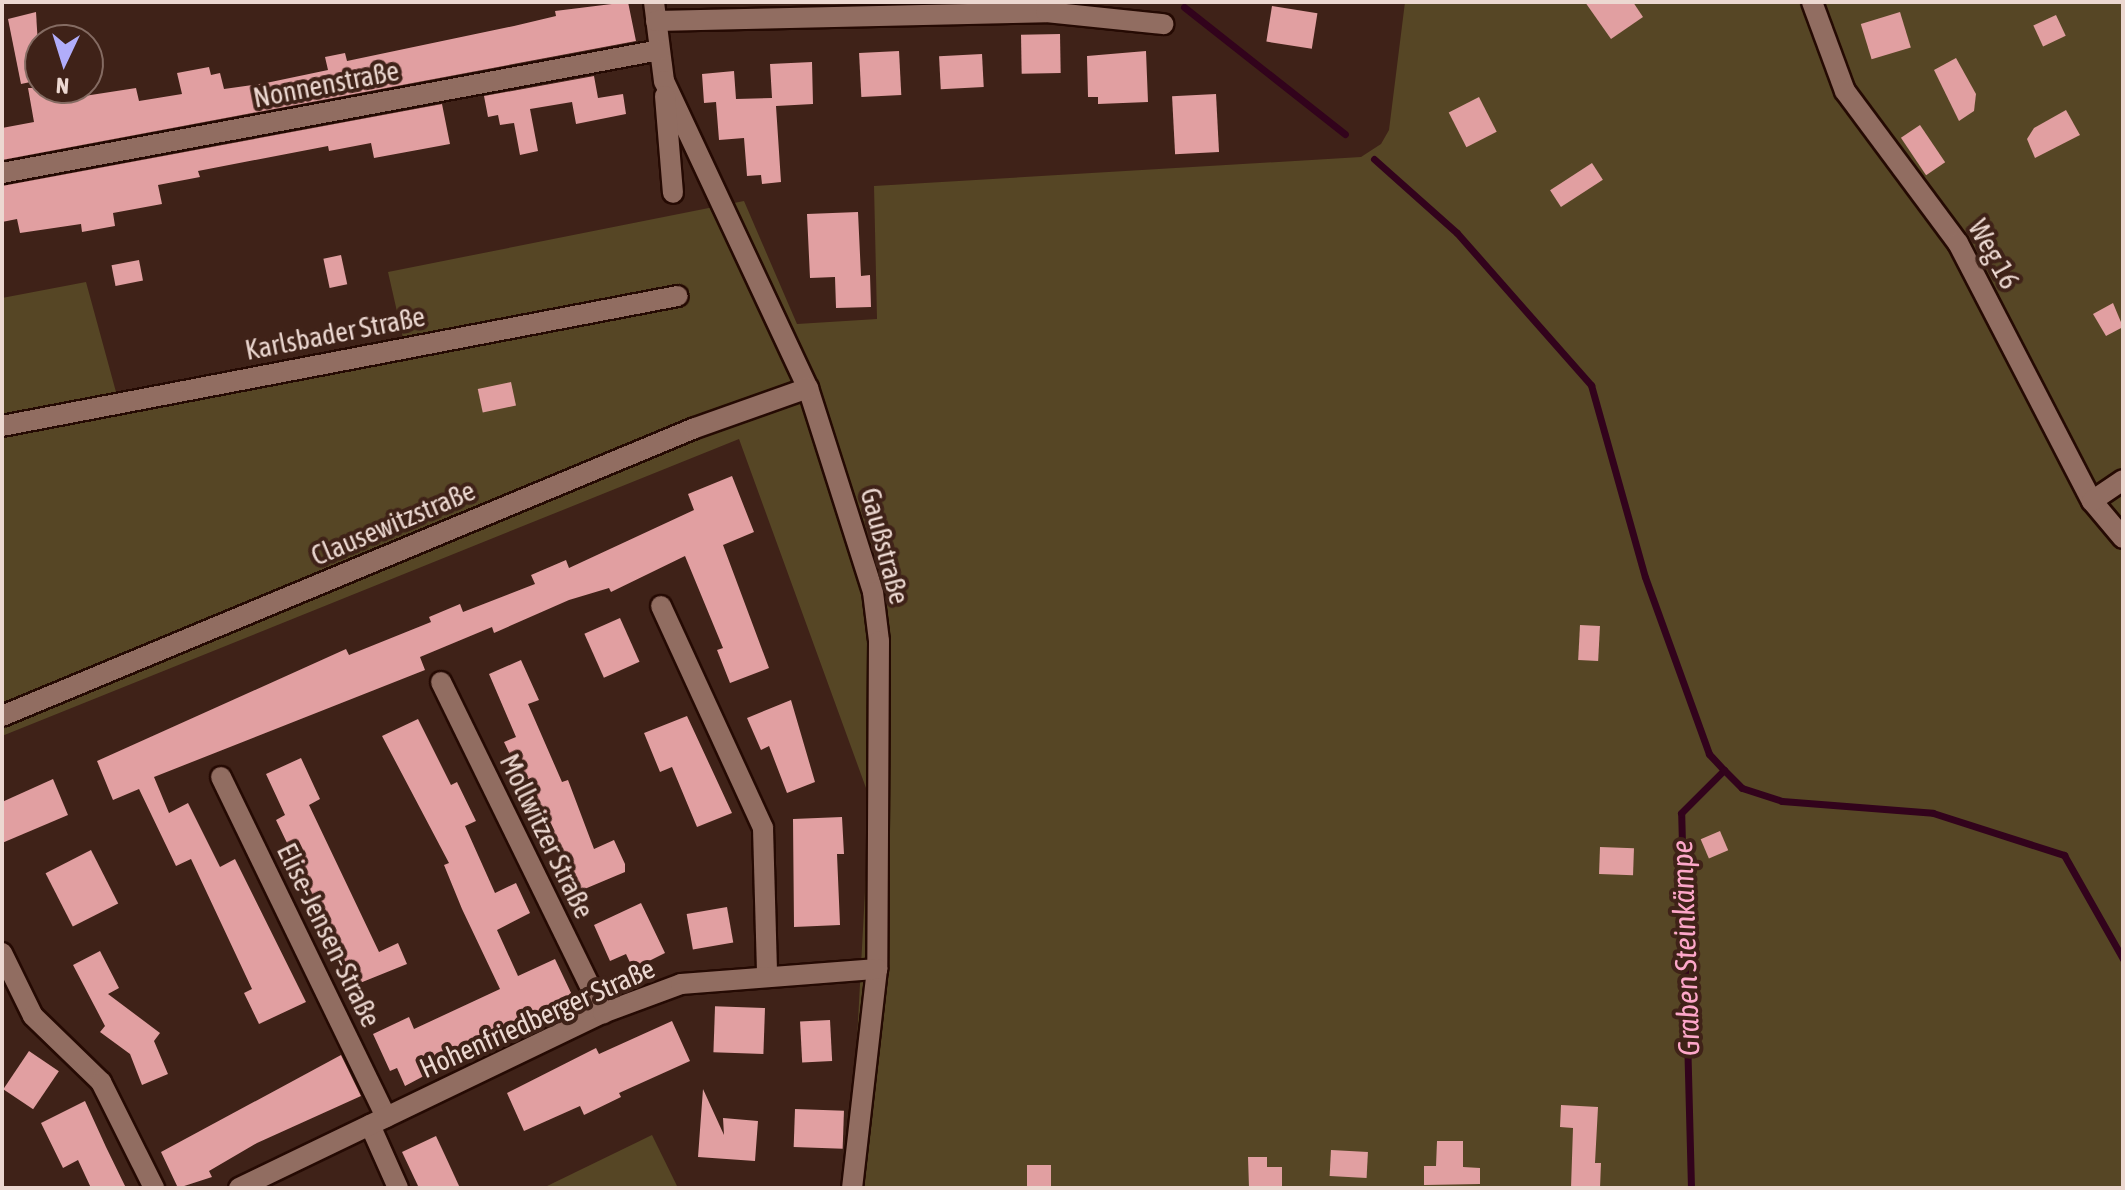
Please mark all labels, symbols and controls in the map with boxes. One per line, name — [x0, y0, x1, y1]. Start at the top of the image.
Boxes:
north arrow — [24, 24, 104, 104]
street label: Nonnenstraße — [250, 53, 402, 115]
text: N — [55, 73, 70, 99]
street label: Weg 16 — [1961, 213, 2027, 295]
street label: Karlsbader Straße — [242, 299, 428, 367]
street label: Clausewitzstraße — [306, 473, 480, 573]
street label: Gaußstraße — [853, 484, 917, 608]
street label: Mollwitzer Straße — [493, 748, 601, 924]
street label: Elise-Jensen-Straße — [270, 838, 388, 1032]
water label: Graben Steinkämpe — [1663, 839, 1707, 1057]
street label: Hohenfriedberger Straße — [414, 951, 660, 1085]

